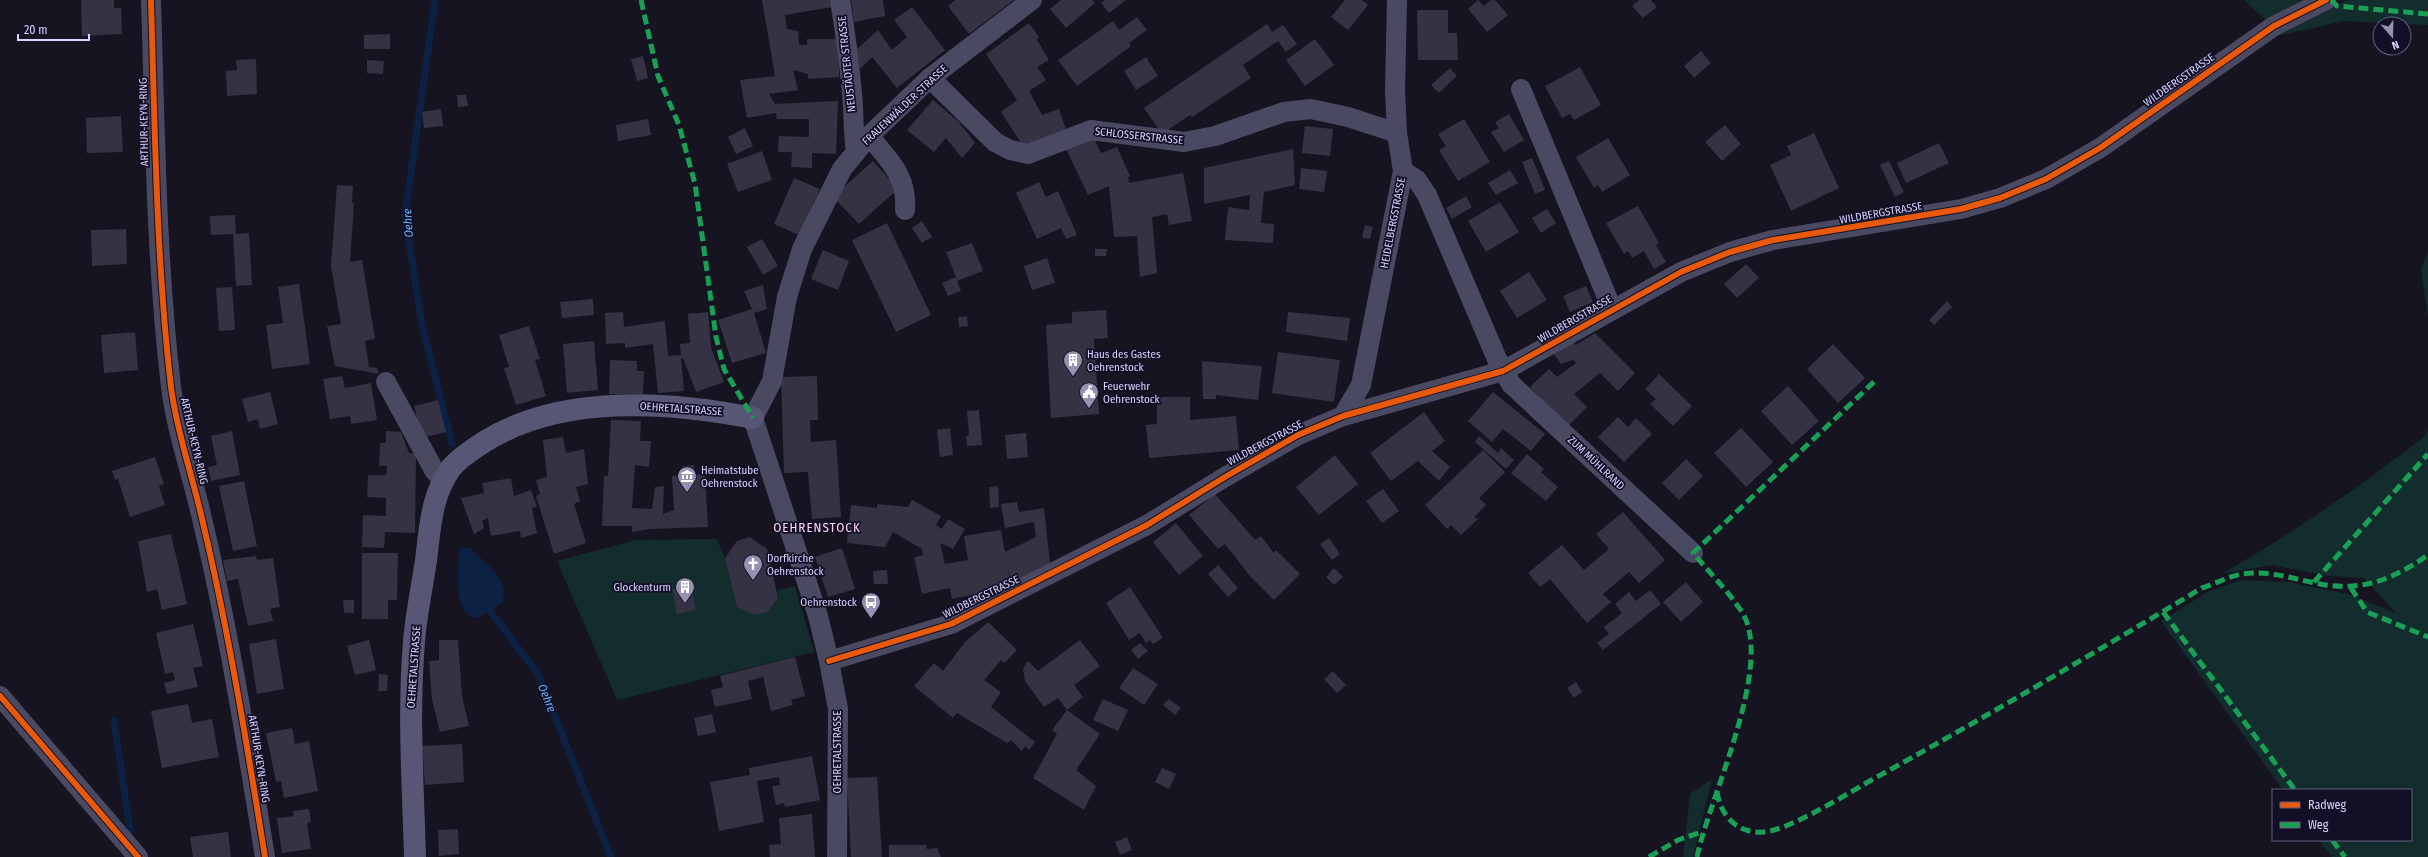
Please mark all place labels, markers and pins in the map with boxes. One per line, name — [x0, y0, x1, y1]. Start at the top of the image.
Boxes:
place label: Haus des Gastes Oehrenstock — [1087, 348, 1161, 374]
building icon: Haus des Gastes Oehrenstock — [1062, 349, 1084, 377]
place label: Feuerwehr Oehrenstock — [1103, 380, 1161, 406]
public building icon: Feuerwehr Oehrenstock — [1078, 381, 1100, 409]
place label: Heimatstube Oehrenstock — [701, 464, 759, 490]
museum icon: Heimatstube Oehrenstock — [676, 465, 698, 493]
place label: Dorfkirche Oehrenstock — [767, 552, 825, 578]
church icon: Dorfkirche Oehrenstock — [742, 553, 764, 581]
building icon: Glockenturm — [674, 576, 696, 604]
place label: Glockenturm — [613, 581, 671, 594]
bus stop icon: Oehrenstock — [860, 591, 882, 619]
place label: Oehrenstock — [800, 596, 858, 609]

